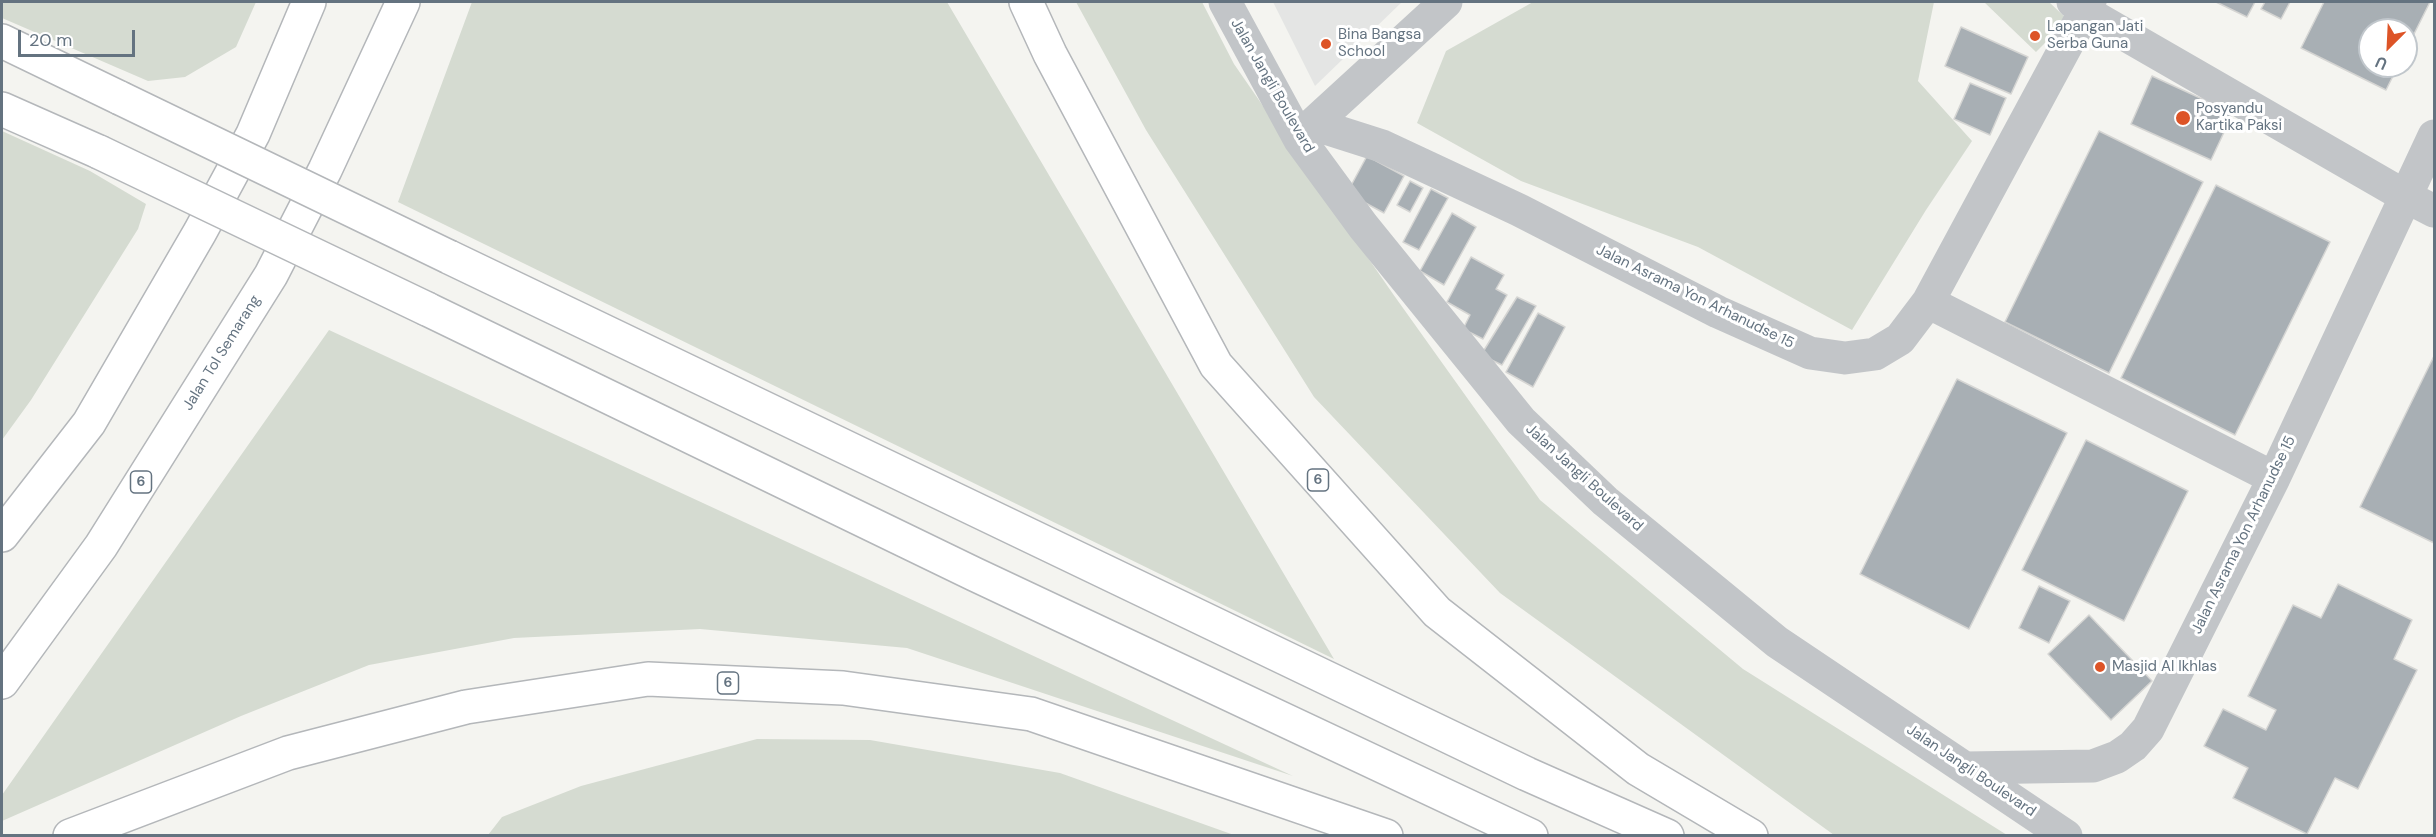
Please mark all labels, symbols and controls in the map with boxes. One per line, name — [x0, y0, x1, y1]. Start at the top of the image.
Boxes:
street label: Jalan Jangli Boulevard — [1226, 16, 1318, 156]
scale bar — [21, 18, 138, 56]
place label: Lapangan Jati Serba Guna — [2047, 18, 2143, 53]
north arrow — [2358, 18, 2418, 78]
place label: Bina Bangsa School — [1338, 26, 1421, 61]
text: 20 m — [29, 28, 72, 52]
marker: Lapangan Jati Serba Guna — [2028, 29, 2042, 43]
marker: Bina Bangsa School — [1319, 37, 1333, 51]
text: U — [2372, 51, 2391, 75]
place label: Posyandu Kartika Paksi — [2196, 100, 2282, 135]
marker: Posyandu Kartika Paksi — [2174, 109, 2192, 127]
street label: Jalan Asrama Yon Arhanudse 15 — [1593, 241, 1797, 353]
street label: Jalan Tol Semarang — [179, 292, 265, 414]
street label: Jalan Jangli Boulevard — [1522, 421, 1646, 535]
street label: Jalan Asrama Yon Arhanudse 15 — [2188, 433, 2300, 637]
road number: 6 — [1308, 469, 1328, 491]
road number: 6 — [130, 471, 152, 493]
place label: Masjid Al Ikhlas — [2112, 658, 2217, 676]
marker: Masjid Al Ikhlas — [2093, 660, 2107, 674]
road number: 6 — [718, 672, 738, 694]
street label: Jalan Jangli Boulevard — [1903, 721, 2039, 821]

